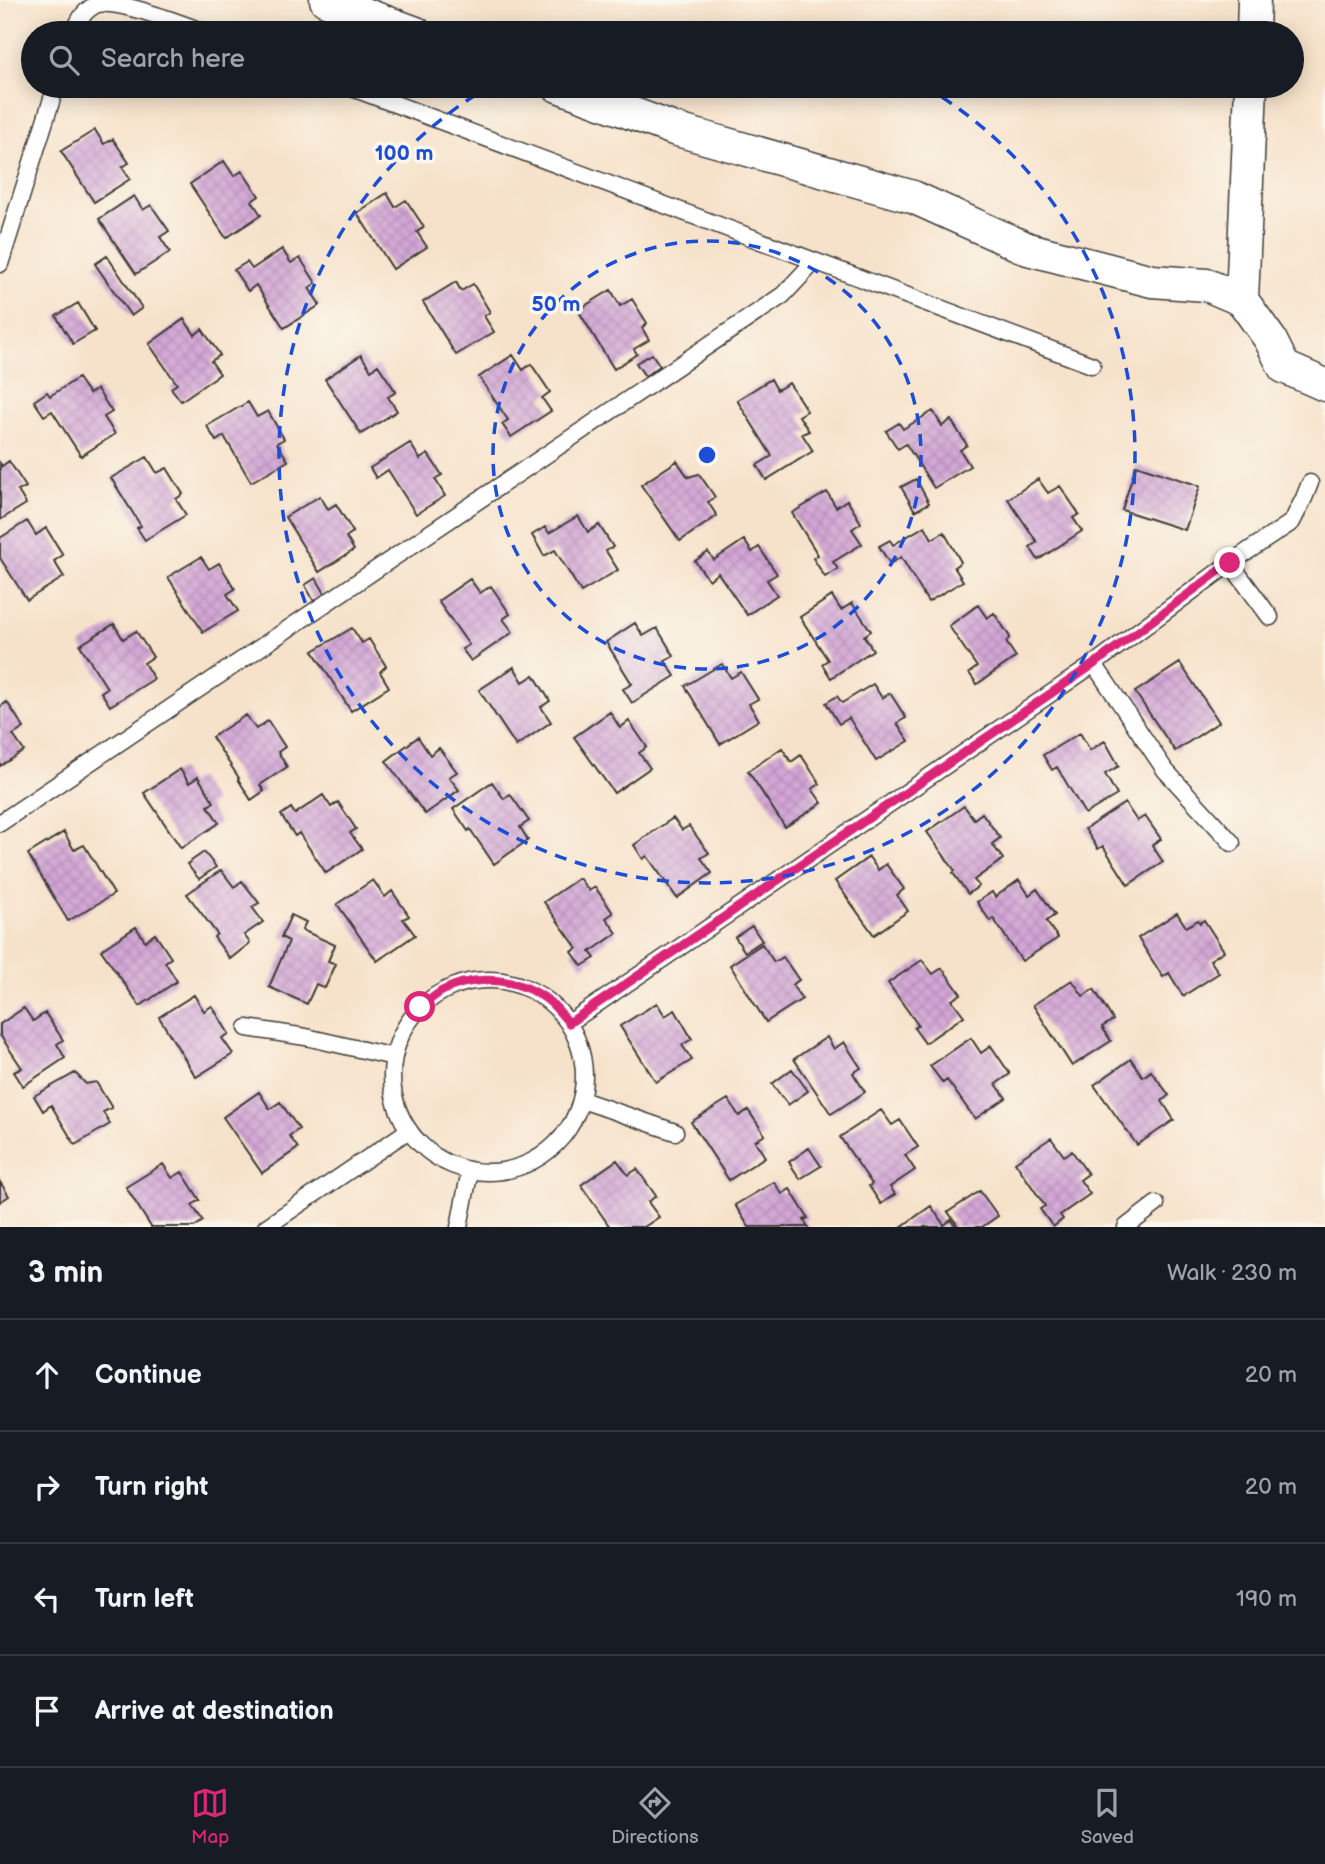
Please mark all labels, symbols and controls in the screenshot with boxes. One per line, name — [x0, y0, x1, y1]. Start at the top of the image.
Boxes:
search box — [21, 21, 1304, 98]
icon: search — [45, 41, 83, 79]
text: Search here — [101, 44, 245, 75]
text: 100 m — [375, 141, 433, 166]
text: 50 m — [532, 292, 580, 317]
centre of rings — [695, 443, 719, 467]
route end — [1214, 547, 1245, 578]
route start — [404, 991, 435, 1022]
text: 3 min — [28, 1255, 103, 1291]
text: Walk · 230 m — [1167, 1259, 1297, 1287]
icon: ahead — [28, 1356, 66, 1394]
text: Continue — [95, 1360, 202, 1391]
text: 20 m — [1245, 1361, 1297, 1389]
icon: right — [28, 1468, 66, 1506]
text: Turn right — [95, 1472, 208, 1503]
text: 20 m — [1245, 1473, 1297, 1501]
icon: left — [28, 1580, 66, 1618]
text: Turn left — [95, 1584, 194, 1615]
text: 190 m — [1236, 1585, 1297, 1613]
icon: arrive — [28, 1692, 66, 1730]
text: Arrive at destination — [95, 1696, 334, 1727]
tab: Map — [191, 1784, 229, 1849]
tab: Directions — [611, 1784, 699, 1849]
tab: Saved — [1081, 1784, 1134, 1849]

